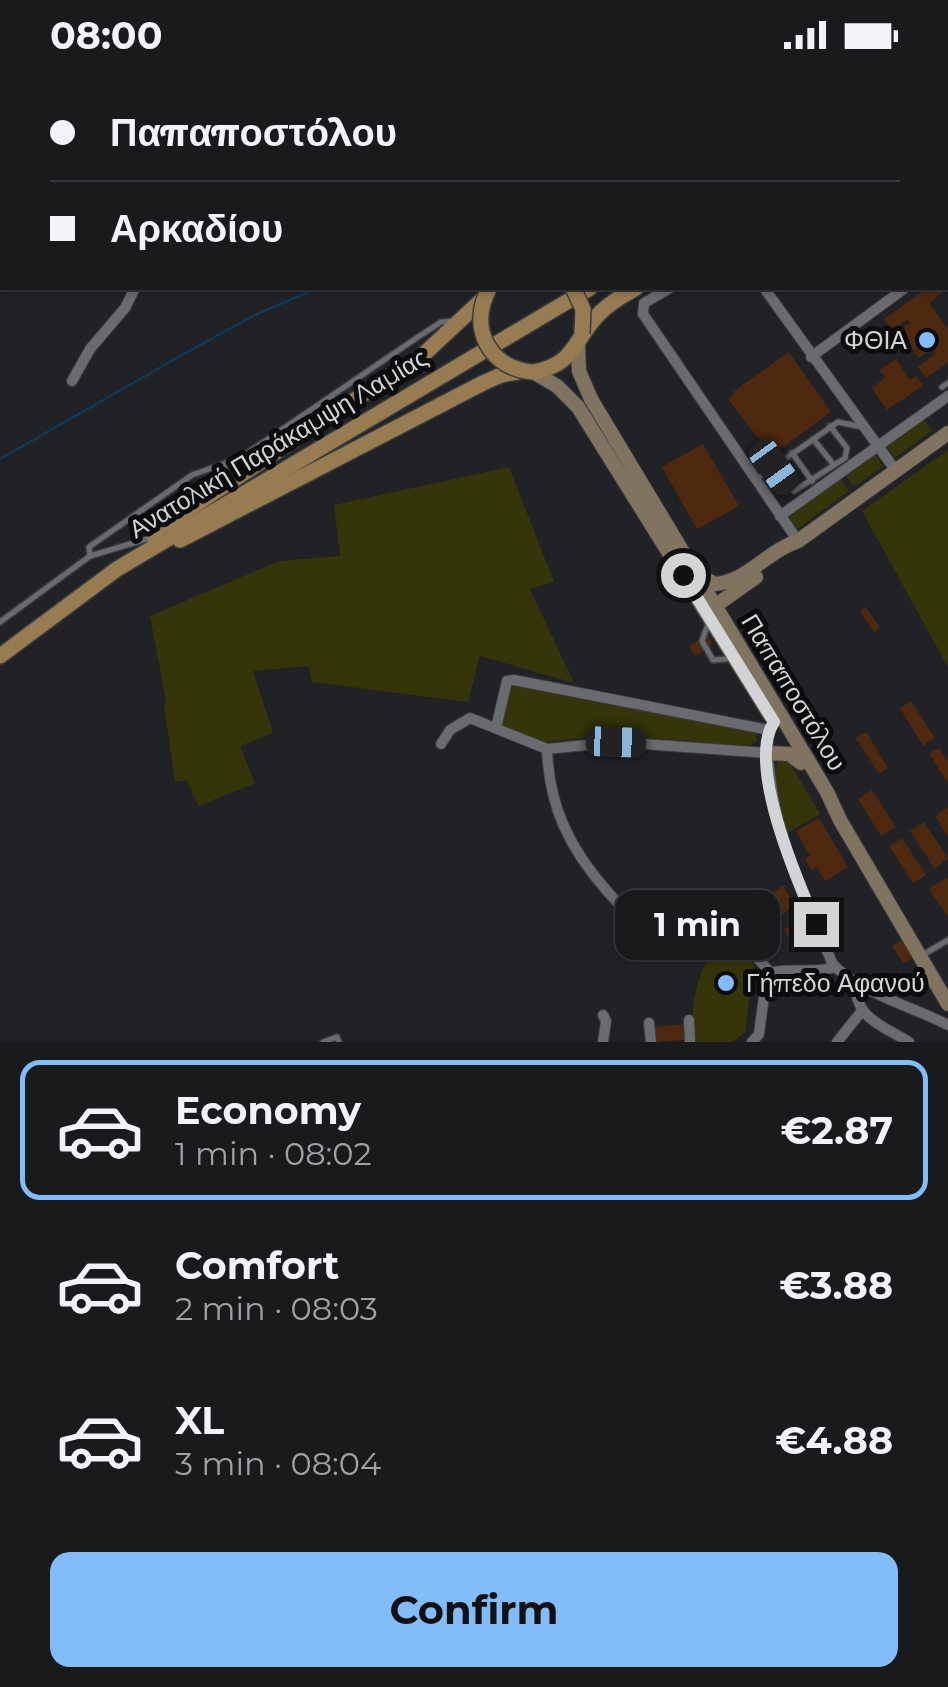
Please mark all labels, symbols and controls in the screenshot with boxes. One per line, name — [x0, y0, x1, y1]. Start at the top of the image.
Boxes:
text: 08:00 — [50, 12, 162, 59]
text: Παπαποστόλου — [110, 109, 397, 156]
text: Αρκαδίου — [110, 205, 283, 252]
place label: ΦΘΙΑ — [844, 325, 907, 355]
marker: ΦΘΙΑ — [916, 329, 938, 351]
street label: Ανατολική Παράκαμψη Λαμίας — [123, 342, 433, 544]
car — [744, 434, 804, 500]
route start — [661, 553, 706, 598]
street label: Παπαποστόλου — [735, 608, 853, 776]
car — [585, 726, 647, 758]
callout: 1 min — [616, 889, 781, 959]
route end — [794, 902, 839, 947]
text: 1 min — [654, 905, 741, 944]
place label: Γήπεδο Αφανού — [746, 968, 925, 998]
marker: Γήπεδο Αφανού — [715, 972, 737, 994]
icon: car — [55, 1085, 145, 1175]
text: Economy — [175, 1087, 361, 1134]
text: €2.87 — [781, 1107, 893, 1154]
text: 1 min · 08:02 — [175, 1134, 372, 1173]
icon: car — [55, 1240, 145, 1330]
text: Comfort — [175, 1242, 339, 1289]
text: €3.88 — [779, 1262, 893, 1309]
text: 2 min · 08:03 — [175, 1289, 378, 1328]
icon: car — [55, 1395, 145, 1485]
text: XL — [175, 1397, 224, 1444]
text: €4.88 — [775, 1417, 893, 1464]
text: 3 min · 08:04 — [175, 1444, 381, 1483]
button: Confirm — [50, 1552, 898, 1667]

